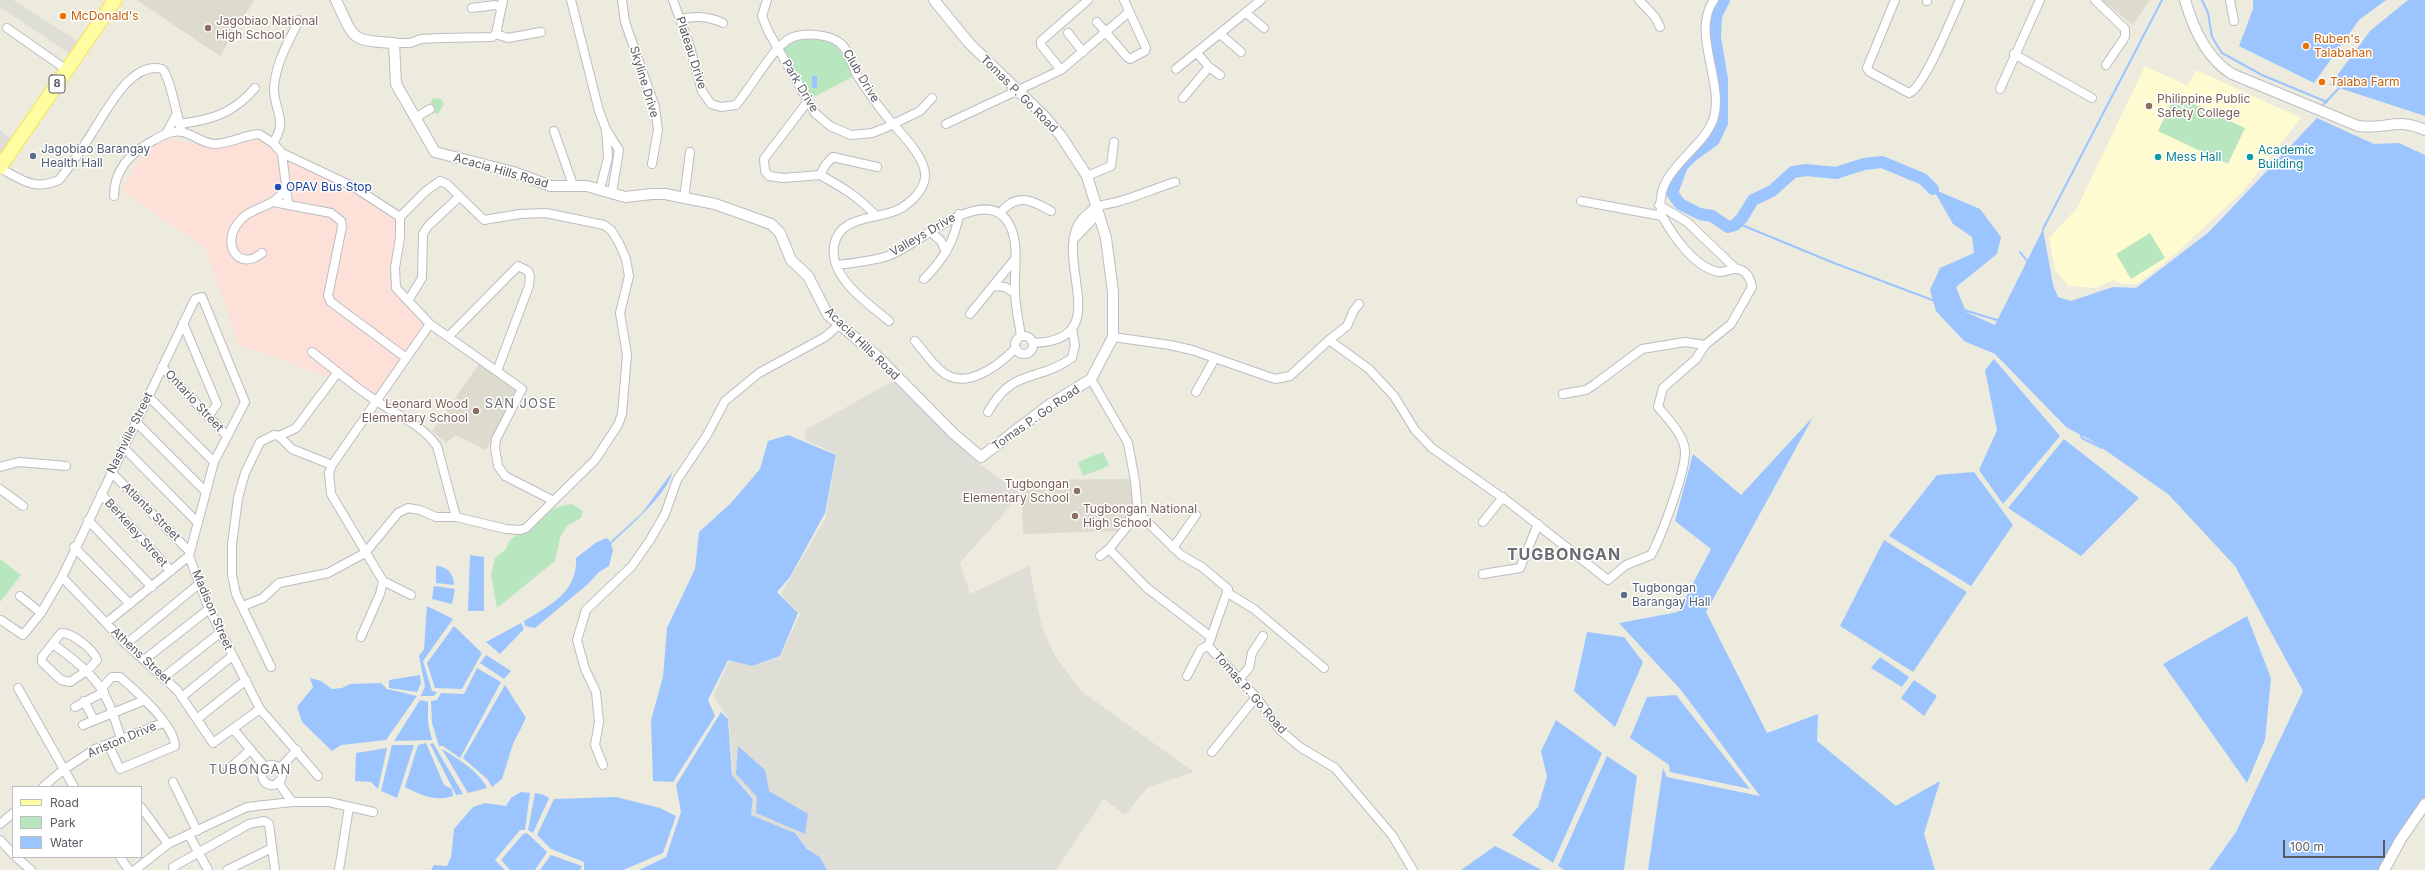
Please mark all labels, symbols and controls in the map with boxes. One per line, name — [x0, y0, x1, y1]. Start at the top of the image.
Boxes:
place label: McDonald's — [71, 9, 139, 23]
marker: McDonald's — [58, 11, 68, 21]
place label: Jagobiao National High School — [216, 14, 318, 42]
street label: Plateau Drive — [673, 15, 709, 91]
marker: Jagobiao National High School — [203, 23, 213, 33]
place label: Ruben's Talabahan — [2314, 32, 2372, 60]
marker: Ruben's Talabahan — [2301, 41, 2311, 51]
street label: Skyline Drive — [626, 44, 662, 120]
street label: Club Drive — [840, 47, 882, 105]
street label: Tomas P. Go Road — [977, 52, 1061, 136]
street label: Park Drive — [779, 57, 821, 115]
road number: 8 — [49, 75, 65, 93]
place label: Talaba Farm — [2330, 75, 2400, 89]
marker: Talaba Farm — [2317, 77, 2327, 87]
place label: Philippine Public Safety College — [2157, 92, 2250, 120]
marker: Philippine Public Safety College — [2144, 101, 2154, 111]
place label: Jagobiao Barangay Health Hall — [41, 142, 150, 170]
place label: Academic Building — [2258, 143, 2315, 171]
place label: Mess Hall — [2166, 150, 2221, 164]
marker: Jagobiao Barangay Health Hall — [28, 151, 38, 161]
street label: Acacia Hills Road — [452, 151, 550, 191]
marker: Mess Hall — [2153, 152, 2163, 162]
marker: Academic Building — [2245, 152, 2255, 162]
place label: OPAV Bus Stop — [286, 180, 372, 194]
marker: OPAV Bus Stop — [273, 182, 283, 192]
street label: Valleys Drive — [888, 210, 958, 260]
street label: Acacia Hills Road — [822, 305, 902, 383]
street label: Ontario Street — [162, 367, 226, 435]
street label: Tomas P. Go Road — [989, 382, 1083, 454]
street label: Nashville Street — [104, 390, 156, 476]
district label: SAN JOSE — [485, 396, 557, 412]
place label: Leonard Wood Elementary School — [362, 397, 468, 425]
marker: Leonard Wood Elementary School — [471, 406, 481, 416]
place label: Tugbongan Elementary School — [963, 477, 1069, 505]
street label: Atlanta Street — [119, 480, 183, 544]
marker: Tugbongan Elementary School — [1072, 486, 1082, 496]
street label: Berkeley Street — [102, 496, 170, 570]
place label: Tugbongan National High School — [1083, 502, 1197, 530]
marker: Tugbongan National High School — [1070, 511, 1080, 521]
district label: TUGBONGAN — [1507, 545, 1621, 565]
street label: Madison Street — [189, 568, 235, 652]
place label: Tugbongan Barangay Hall — [1632, 581, 1710, 609]
marker: Tugbongan Barangay Hall — [1619, 590, 1629, 600]
street label: Athens Street — [108, 625, 174, 687]
street label: Tomas P. Go Road — [1211, 649, 1289, 737]
street label: Ariston Drive — [85, 719, 159, 761]
district label: TUBONGAN — [209, 762, 291, 778]
legend — [12, 786, 142, 858]
text: Road — [50, 795, 79, 810]
text: Park — [50, 815, 76, 830]
scale bar — [2285, 832, 2387, 858]
text: Water — [50, 835, 83, 850]
text: 100 m — [2290, 839, 2324, 854]

